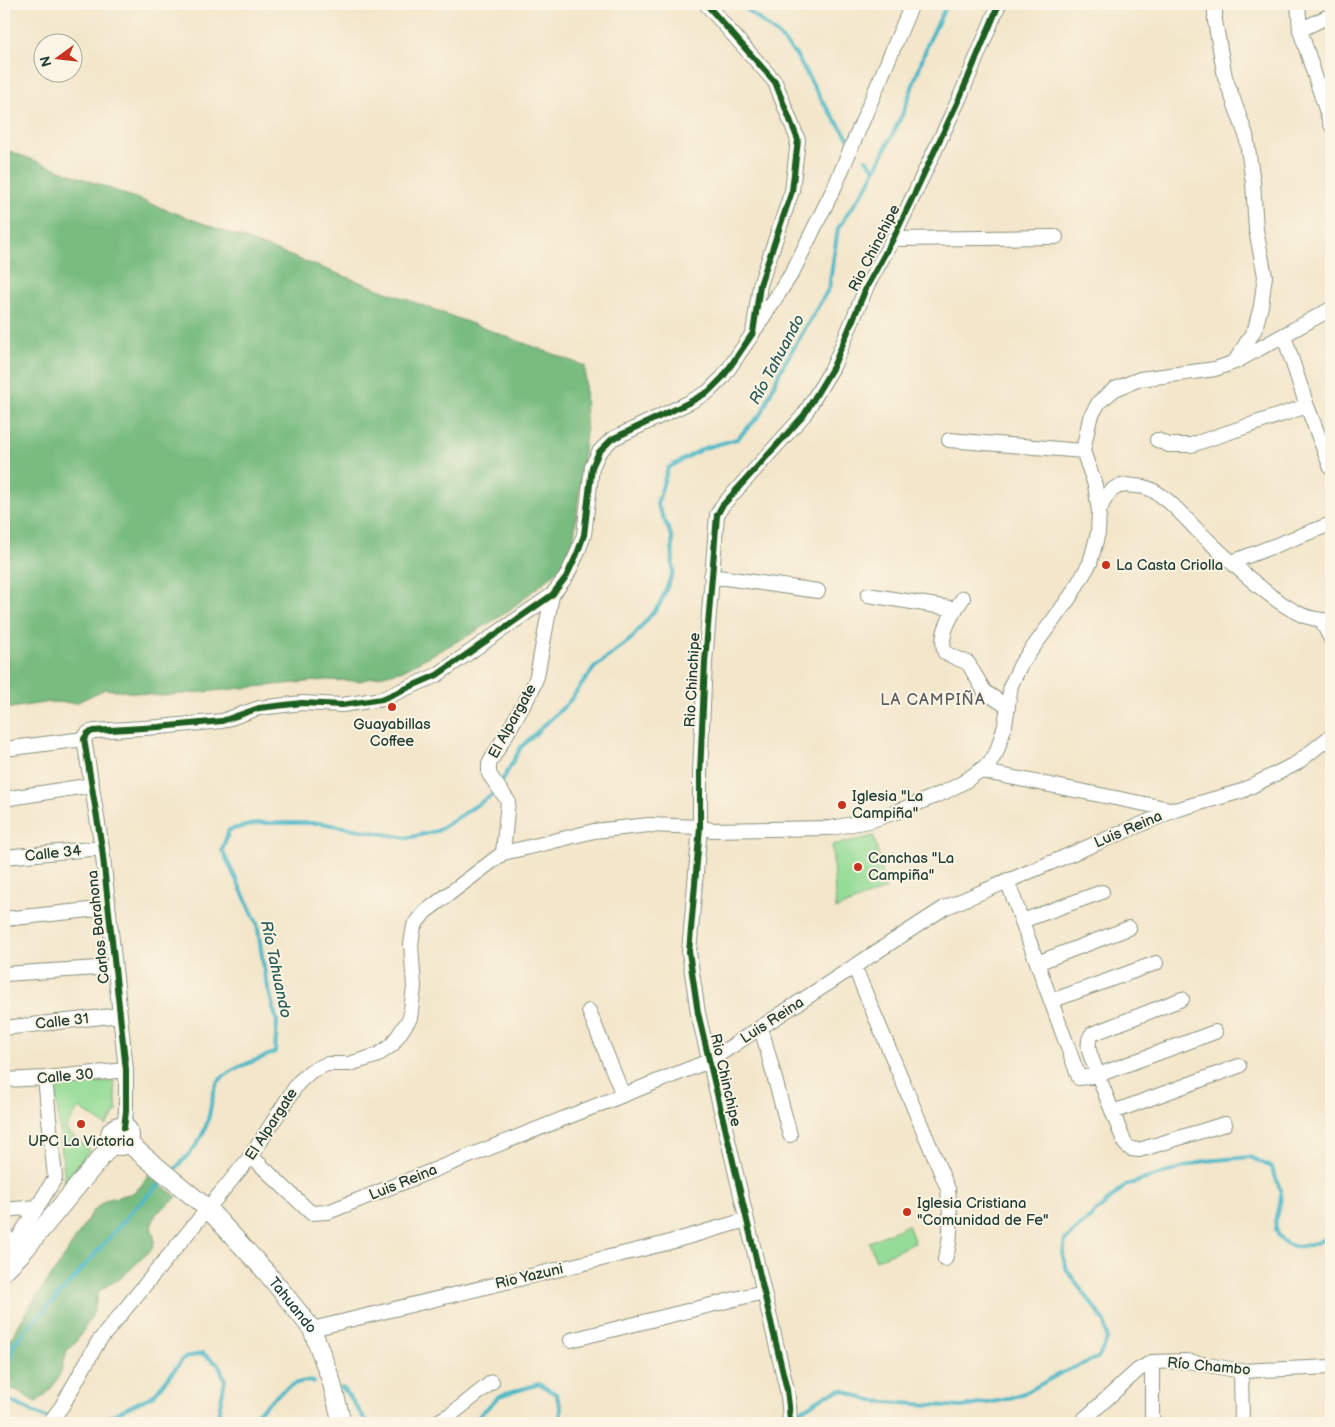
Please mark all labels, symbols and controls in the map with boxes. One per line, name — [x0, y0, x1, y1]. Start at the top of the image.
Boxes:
north arrow — [32, 32, 82, 82]
text: N — [36, 54, 55, 69]
street label: Rio Chinchipe — [844, 201, 905, 295]
water label: Río Tahuando — [746, 312, 809, 408]
place label: La Casta Criolla — [1116, 556, 1223, 575]
marker: La Casta Criolla — [1100, 559, 1112, 571]
street label: Rio Chinchipe — [681, 632, 704, 728]
street label: El Alpargate — [484, 681, 541, 762]
district label: LA CAMPIÑA — [880, 690, 986, 710]
marker: Guayabillas Coffee — [386, 701, 398, 713]
place label: Guayabillas Coffee — [353, 715, 431, 751]
place label: Iglesia "La Campiña" — [852, 787, 923, 823]
marker: Iglesia "La Campiña" — [836, 799, 848, 811]
street label: Luis Reina — [1091, 807, 1165, 852]
street label: Calle 34 — [24, 841, 82, 866]
place label: Canchas "La Campiña" — [868, 849, 954, 885]
marker: Canchas "La Campiña" — [852, 861, 864, 873]
street label: Carlos Barahona — [83, 869, 114, 985]
water label: Río Tahuando — [256, 919, 295, 1020]
street label: Luis Reina — [737, 993, 808, 1048]
street label: Calle 31 — [34, 1009, 90, 1034]
street label: Rio Chinchipe — [706, 1032, 745, 1129]
street label: Calle 30 — [36, 1065, 94, 1088]
street label: El Alpargate — [241, 1084, 302, 1164]
marker: UPC La Victoria — [75, 1118, 87, 1130]
place label: UPC La Victoria — [28, 1132, 134, 1151]
street label: Luis Reina — [366, 1160, 440, 1205]
place label: Iglesia Cristiana "Comunidad de Fe" — [917, 1194, 1049, 1230]
marker: Iglesia Cristiana "Comunidad de Fe" — [901, 1206, 913, 1218]
street label: Rio Yazuni — [493, 1259, 565, 1294]
street label: Tahuando — [264, 1274, 321, 1337]
street label: Río Chambo — [1166, 1353, 1252, 1380]

